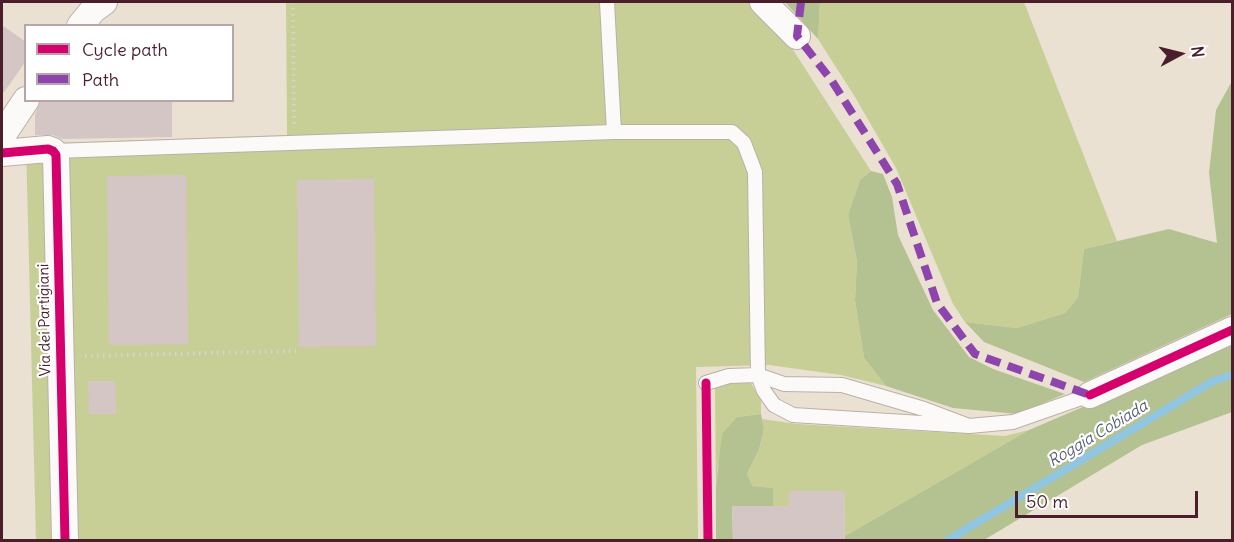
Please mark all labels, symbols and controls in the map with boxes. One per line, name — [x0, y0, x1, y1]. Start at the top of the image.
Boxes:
legend — [24, 24, 234, 102]
north arrow — [1150, 24, 1210, 84]
text: Cycle path — [82, 38, 168, 61]
text: N — [1187, 45, 1208, 59]
text: Path — [82, 68, 119, 91]
street label: Via dei Partigiani — [35, 263, 55, 377]
water label: Roggia Cobiada — [1045, 397, 1151, 471]
scale bar — [1018, 479, 1201, 517]
text: 50 m — [1026, 490, 1068, 513]

